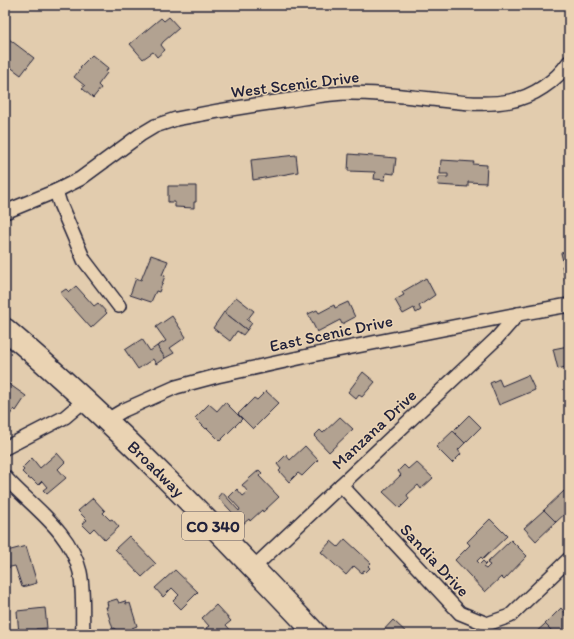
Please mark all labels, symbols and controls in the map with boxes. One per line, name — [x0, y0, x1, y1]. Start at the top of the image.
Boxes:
street label: West Scenic Drive — [230, 66, 360, 102]
street label: East Scenic Drive — [268, 310, 394, 356]
street label: Manzana Drive — [327, 385, 421, 473]
street label: Broadway — [124, 436, 189, 501]
road number: CO 340 — [182, 512, 244, 540]
street label: Sandia Drive — [396, 519, 474, 601]

